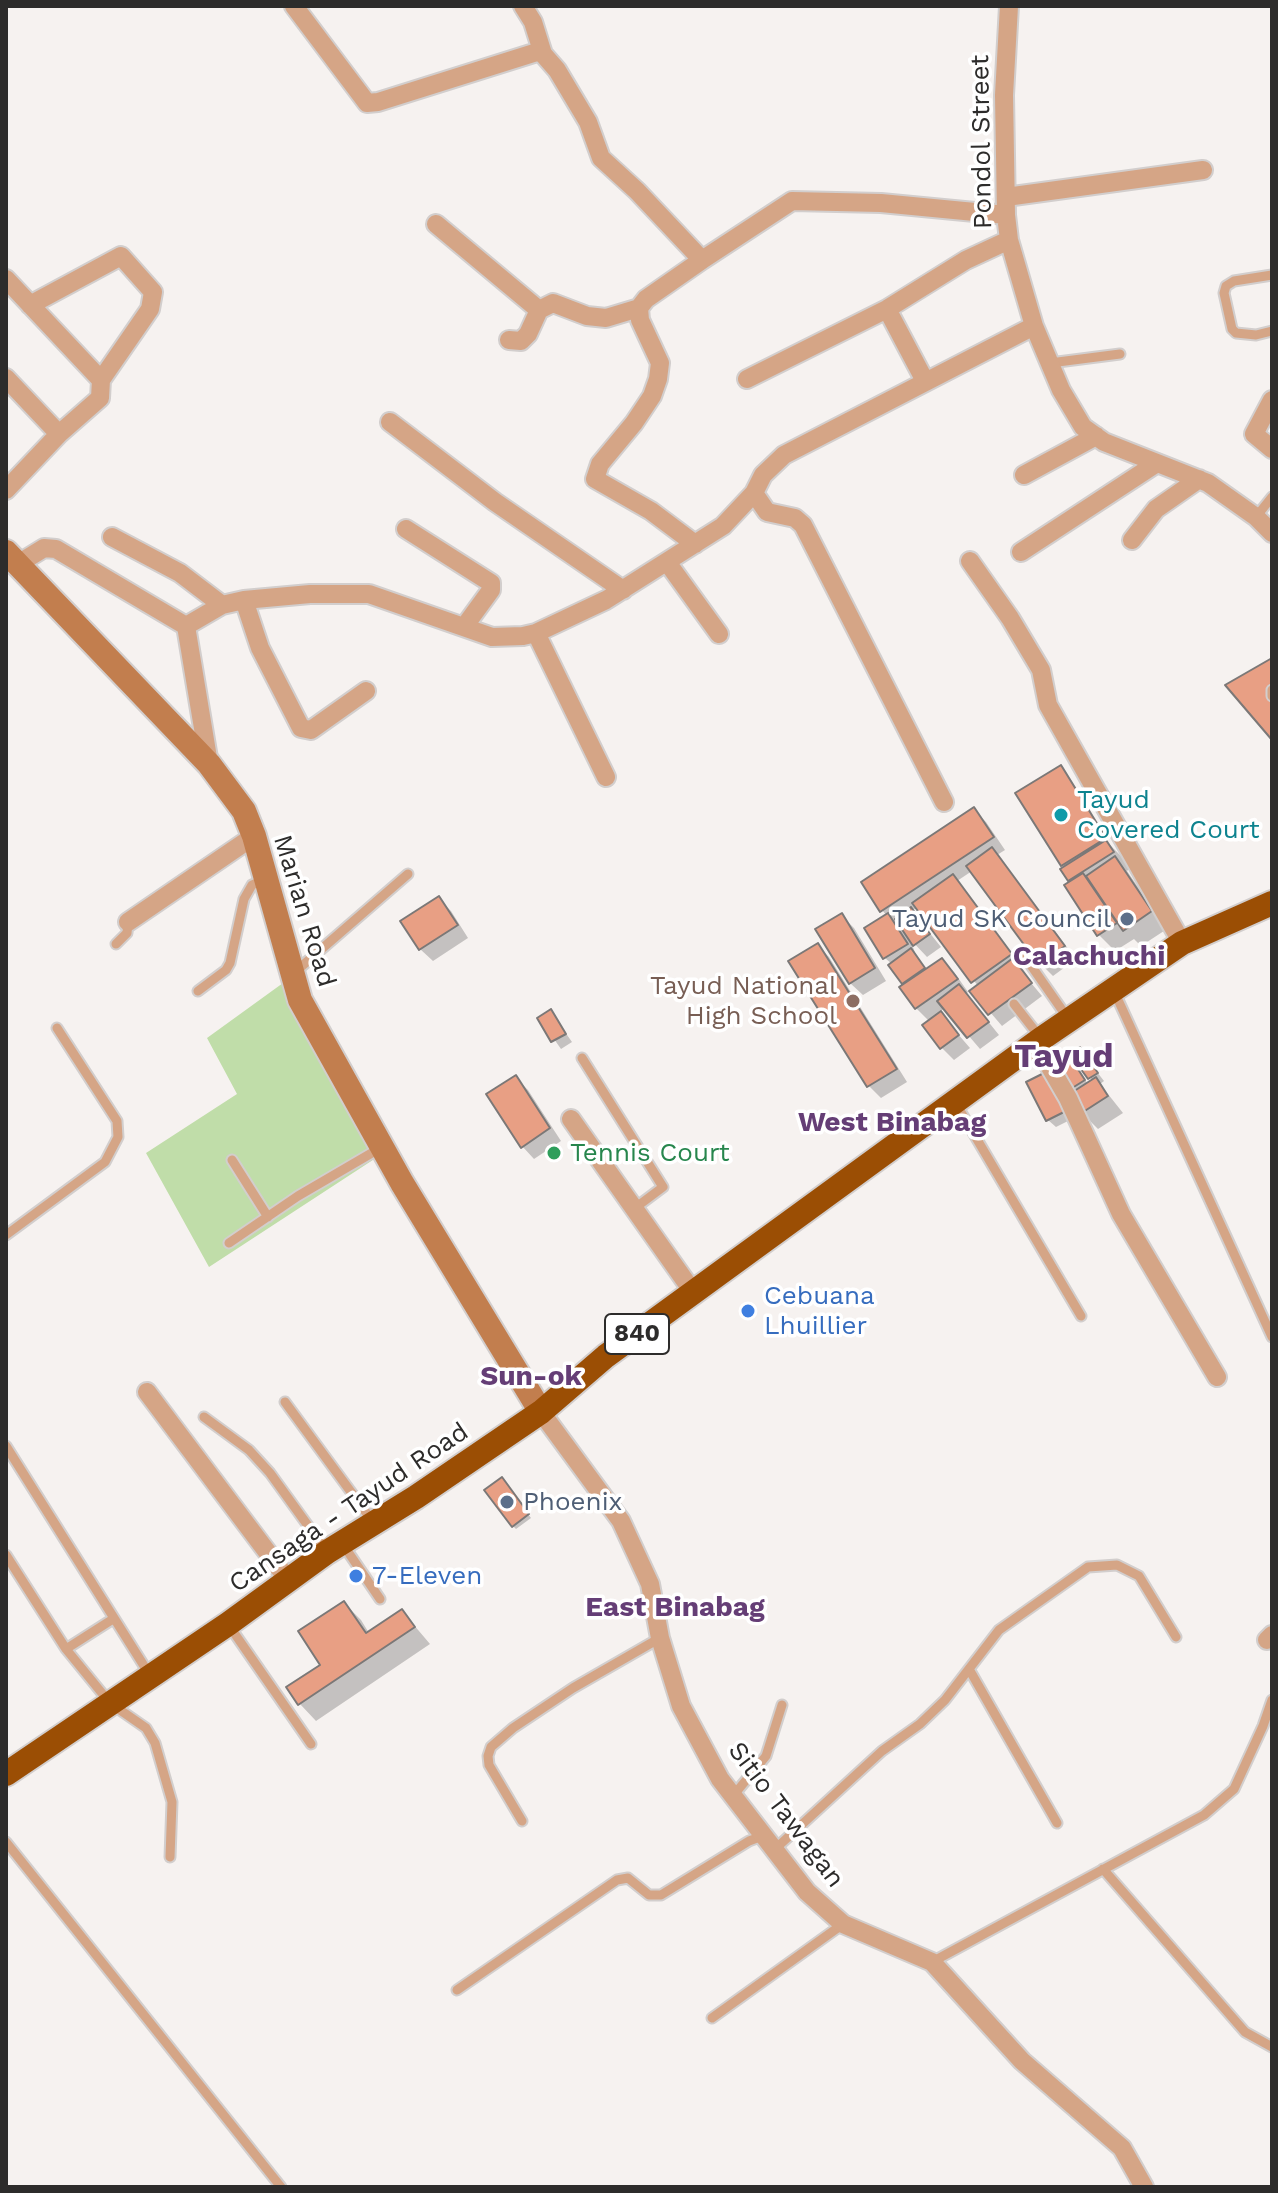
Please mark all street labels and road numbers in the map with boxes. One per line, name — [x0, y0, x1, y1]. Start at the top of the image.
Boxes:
street label: Pondol Street — [965, 55, 999, 229]
street label: Marian Road — [266, 831, 342, 991]
road number: 840 — [605, 1314, 669, 1354]
street label: Cansaga - Tayud Road — [223, 1416, 475, 1600]
street label: Sitio Tawagan — [721, 1736, 851, 1894]

